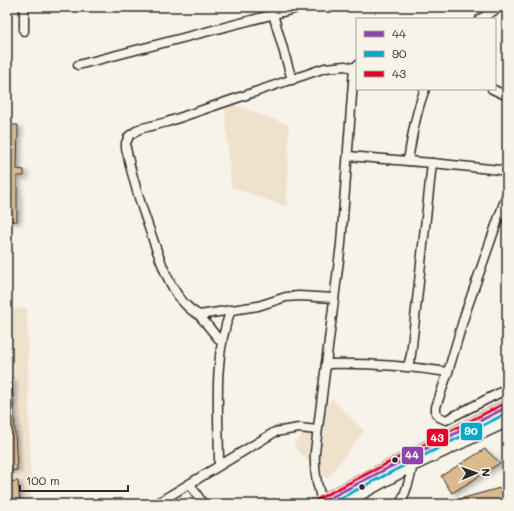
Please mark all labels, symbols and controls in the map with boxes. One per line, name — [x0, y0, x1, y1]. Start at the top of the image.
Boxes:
legend — [356, 18, 496, 90]
text: 44 — [392, 25, 406, 41]
text: 90 — [392, 45, 407, 61]
text: 43 — [392, 65, 406, 81]
line badge: 90 — [460, 422, 483, 441]
text: 90 — [464, 423, 478, 438]
line badge: 43 — [426, 428, 449, 447]
text: 43 — [430, 430, 444, 445]
line badge: 44 — [401, 446, 424, 465]
text: 44 — [405, 447, 419, 462]
north arrow — [456, 453, 496, 493]
unlabelled marker — [390, 455, 400, 465]
scale bar — [20, 467, 128, 493]
text: N — [479, 468, 494, 477]
text: 100 m — [26, 472, 60, 488]
unlabelled marker — [357, 482, 367, 492]

